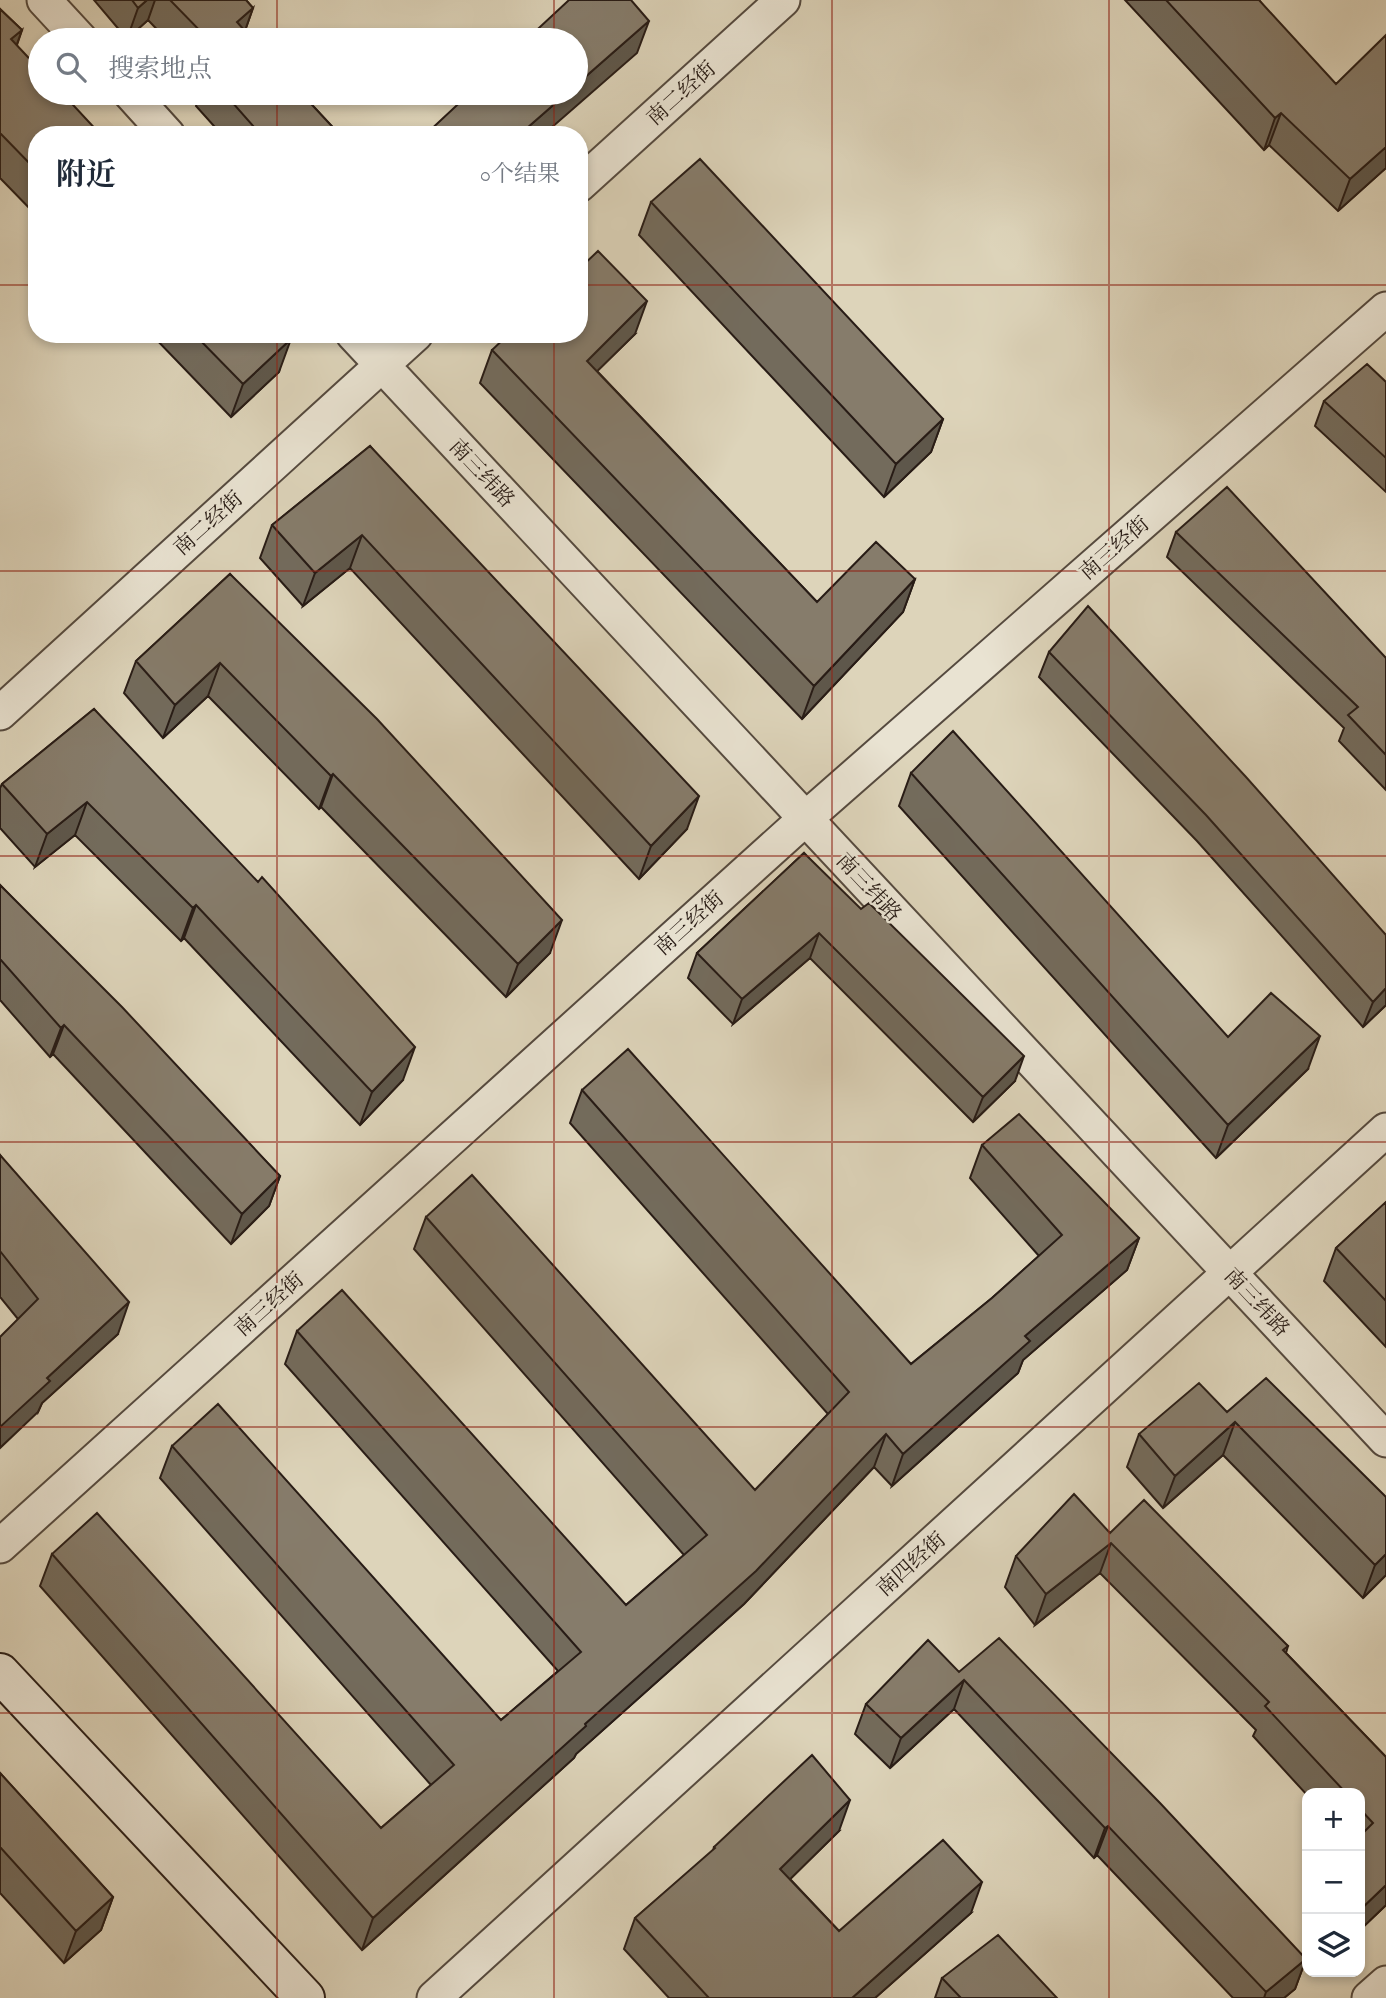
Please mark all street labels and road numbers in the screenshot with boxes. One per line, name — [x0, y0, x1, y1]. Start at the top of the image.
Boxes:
street label: 南二经街 — [642, 56, 722, 132]
street label: 南三纬路 — [442, 434, 519, 514]
street label: 南二经街 — [169, 486, 249, 562]
street label: 南三经街 — [1074, 511, 1156, 587]
street label: 南三纬路 — [829, 848, 906, 928]
street label: 南三经街 — [650, 886, 730, 962]
street label: 南三纬路 — [1217, 1263, 1294, 1343]
street label: 南三经街 — [230, 1267, 310, 1343]
street label: 南四经街 — [872, 1527, 952, 1603]

